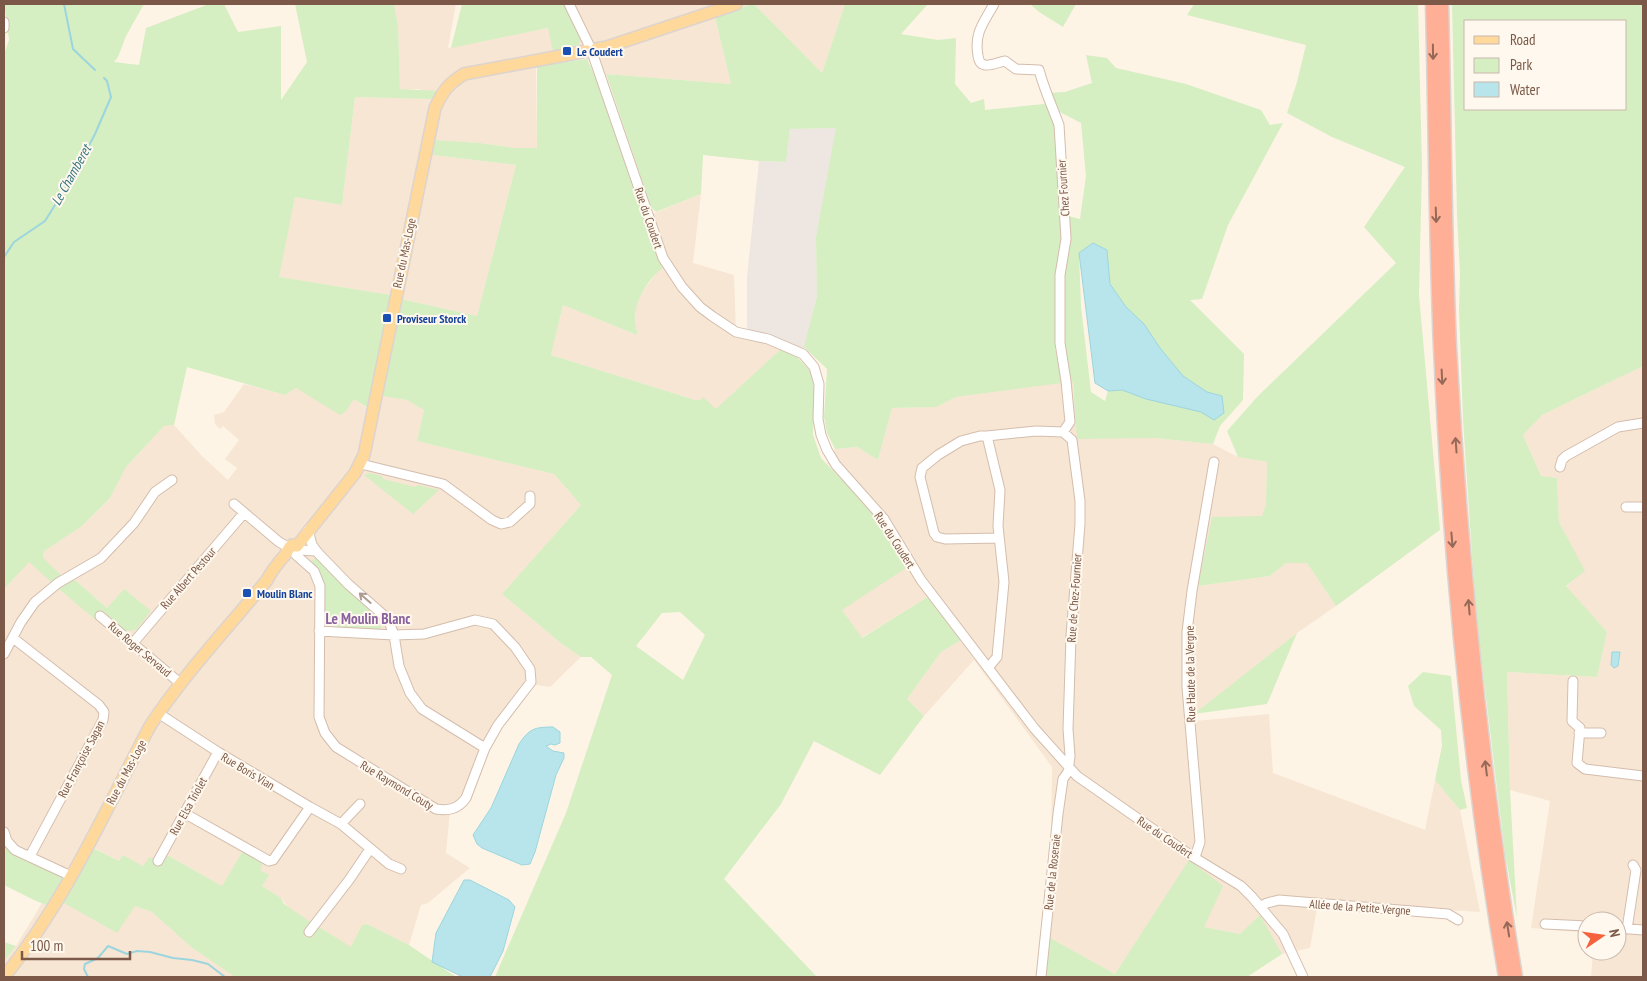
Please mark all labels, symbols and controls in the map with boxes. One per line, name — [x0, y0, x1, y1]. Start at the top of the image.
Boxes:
legend — [1464, 20, 1627, 110]
text: Road — [1510, 30, 1536, 49]
place label: Le Coudert — [577, 44, 623, 59]
one-way arrow — [1428, 44, 1438, 60]
marker: Le Coudert — [561, 45, 573, 57]
text: Park — [1510, 55, 1532, 74]
text: Water — [1510, 80, 1541, 99]
water label: Le Chamberet — [47, 140, 96, 208]
street label: Chez Fournier — [1053, 158, 1072, 217]
street label: Rue du Coudert — [631, 185, 667, 251]
one-way arrow — [1431, 207, 1440, 223]
street label: Rue du Mas-Loge — [389, 217, 419, 289]
place label: Proviseur Storck — [397, 311, 466, 326]
marker: Proviseur Storck — [381, 312, 393, 324]
one-way arrow — [1437, 369, 1446, 385]
one-way arrow — [1451, 437, 1460, 453]
street label: Rue du Coudert — [871, 509, 919, 572]
one-way arrow — [1447, 531, 1456, 547]
street label: Rue Albert Pestour — [157, 543, 219, 612]
street label: Rue de Chez-Fournier — [1063, 552, 1085, 643]
place label: Moulin Blanc — [257, 586, 313, 601]
marker: Moulin Blanc — [241, 587, 253, 599]
one-way arrow — [358, 593, 371, 604]
one-way arrow — [1464, 599, 1474, 615]
district label: Le Moulin Blanc — [326, 609, 411, 628]
street label: Rue Roger Servaud — [105, 618, 175, 680]
street label: Rue Haute de la Vergne — [1182, 625, 1198, 723]
street label: Rue Françoise Sagan — [54, 718, 108, 800]
street label: Rue du Mas-Loge — [103, 737, 149, 807]
street label: Rue Boris Vian — [219, 749, 277, 793]
street label: Rue Raymond Couty — [358, 757, 437, 813]
one-way arrow — [1481, 760, 1491, 776]
street label: Rue Elsa Triolet — [166, 774, 210, 838]
street label: Rue du Coudert — [1134, 813, 1196, 862]
street label: Rue de la Roseraie — [1041, 833, 1063, 911]
street label: Allée de la Petite Vergne — [1309, 896, 1411, 918]
north arrow — [1577, 911, 1627, 961]
one-way arrow — [1503, 922, 1513, 938]
text: N — [1605, 927, 1624, 939]
scale bar — [22, 928, 130, 960]
text: 100 m — [30, 936, 63, 955]

